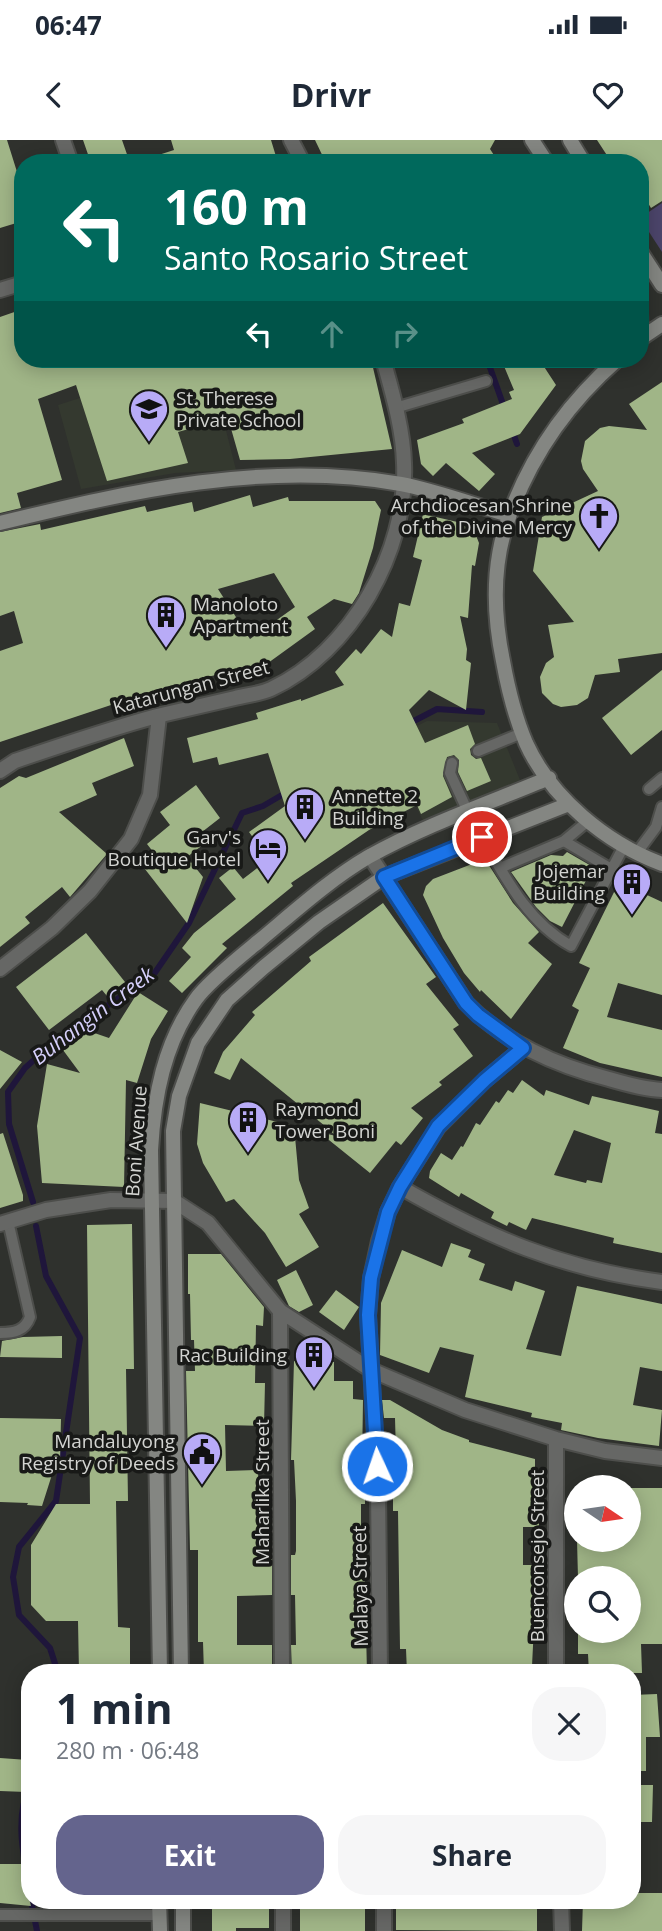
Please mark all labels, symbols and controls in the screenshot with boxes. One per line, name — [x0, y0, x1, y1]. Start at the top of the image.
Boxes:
text: 06:47 — [35, 7, 102, 43]
text: Drivr — [291, 73, 371, 116]
icon: back — [35, 76, 73, 114]
icon: heart — [589, 76, 627, 114]
text: 160 m — [164, 173, 309, 239]
icon: left — [49, 182, 140, 273]
text: Santo Rosario Street — [164, 236, 468, 279]
icon: left — [240, 315, 278, 353]
icon: ahead — [313, 315, 351, 353]
icon: right — [386, 315, 424, 353]
place label: St. Therese Private School — [176, 385, 301, 433]
school or university icon: St. Therese Private School — [128, 388, 170, 443]
place label: Archdiocesan Shrine of the Divine Mercy — [391, 492, 572, 540]
church icon: Archdiocesan Shrine of the Divine Mercy — [578, 495, 620, 550]
place label: Manoloto Apartment — [193, 591, 289, 639]
building icon: Manoloto Apartment — [145, 594, 187, 649]
street label: Katarungan Street — [110, 654, 272, 720]
place label: Annette 2 Building — [332, 783, 418, 831]
building icon: Annette 2 Building — [284, 786, 326, 841]
pin — [452, 807, 512, 867]
icon: arrive — [463, 818, 501, 856]
place label: Garv's Boutique Hotel — [108, 824, 241, 872]
hotel icon: Garv's Boutique Hotel — [247, 827, 289, 882]
place label: Jojemar Building — [533, 858, 605, 906]
building icon: Jojemar Building — [611, 861, 653, 916]
water label: Buhangin Creek — [26, 960, 160, 1070]
street label: Boni Avenue — [119, 1085, 153, 1197]
place label: Raymond Tower Boni — [275, 1096, 375, 1144]
building icon: Raymond Tower Boni — [227, 1099, 269, 1154]
building icon: Rac Building — [293, 1334, 335, 1389]
place label: Rac Building — [179, 1342, 287, 1368]
street label: Maharlika Street — [249, 1419, 275, 1565]
place label: Mandaluyong Registry of Deeds — [21, 1428, 175, 1476]
position arrow — [340, 1429, 414, 1503]
public building icon: Mandaluyong Registry of Deeds — [181, 1431, 223, 1486]
street label: Buenconsejo Street — [524, 1470, 550, 1642]
north arrow — [564, 1475, 640, 1552]
map controls — [564, 1475, 641, 1643]
street label: Malaya Street — [346, 1525, 374, 1647]
button: search — [564, 1566, 641, 1643]
text: 1 min — [56, 1679, 173, 1736]
button: close — [532, 1687, 606, 1761]
text: 280 m · 06:48 — [56, 1734, 199, 1766]
button: Exit — [56, 1815, 324, 1895]
button: Share — [338, 1815, 606, 1895]

